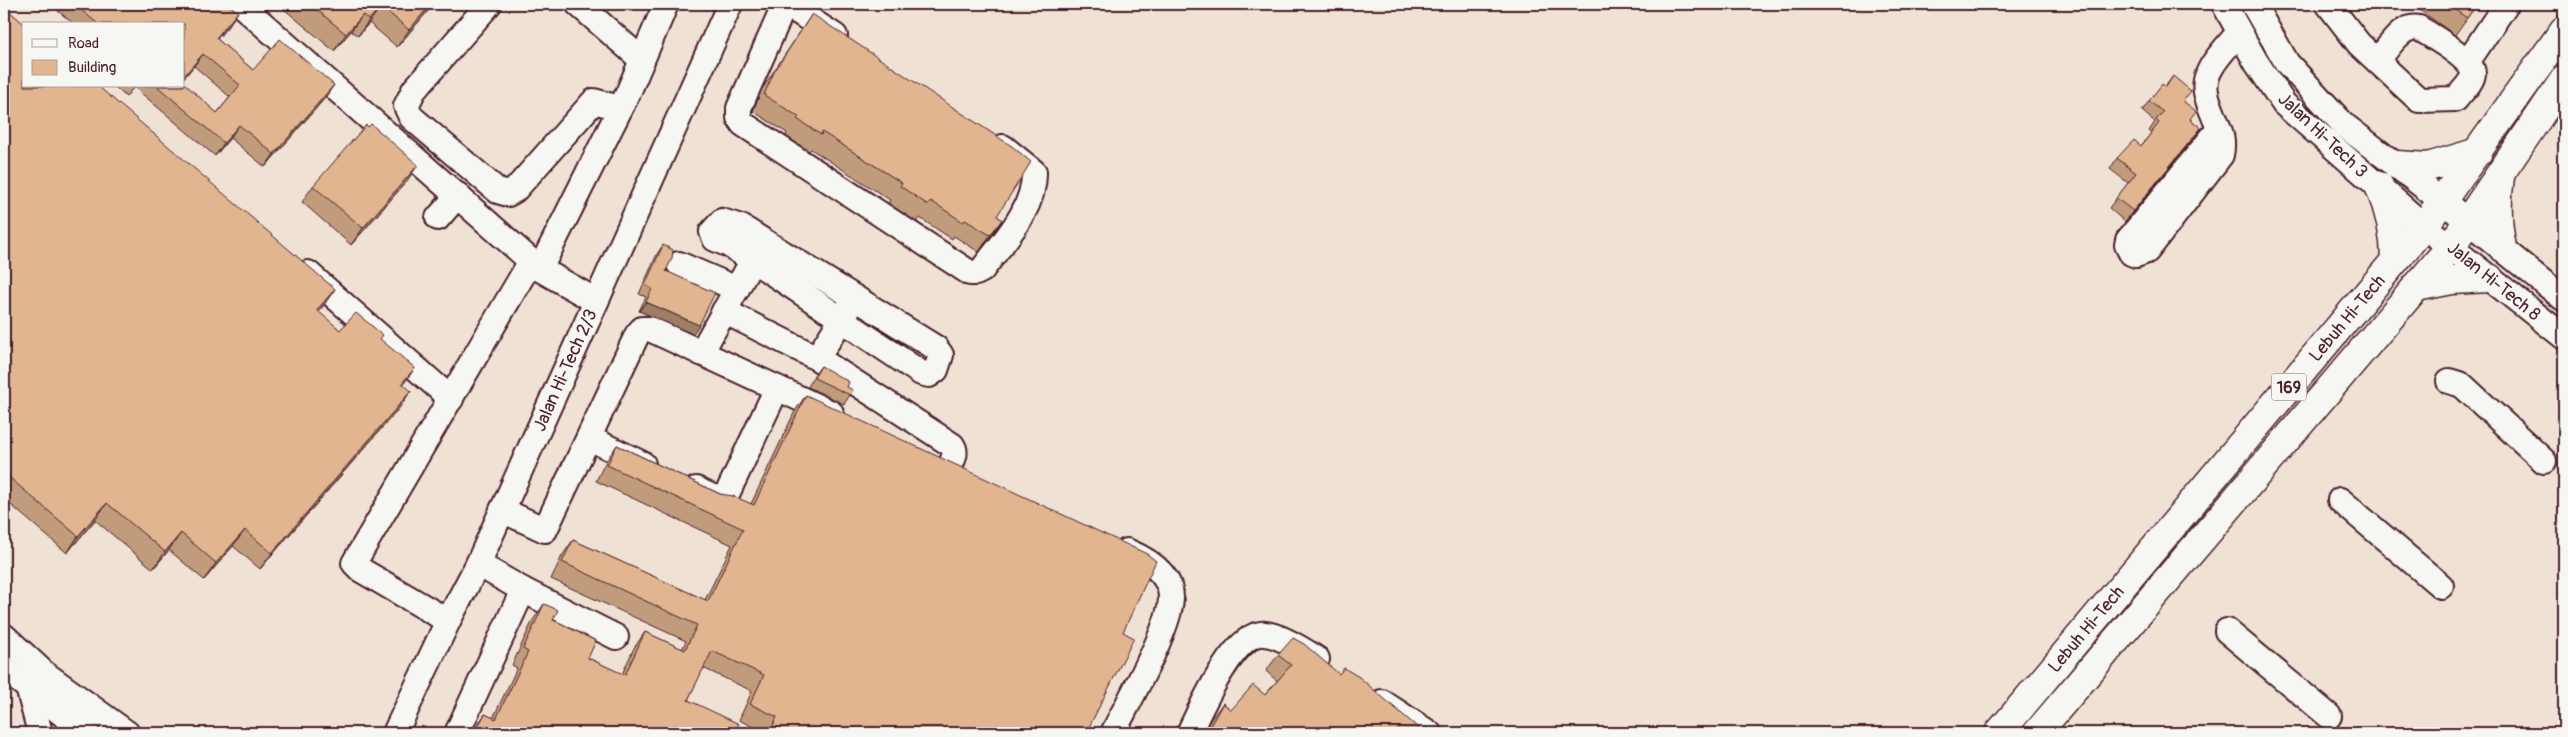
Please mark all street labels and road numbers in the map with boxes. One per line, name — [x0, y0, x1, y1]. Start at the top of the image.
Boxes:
street label: Jalan Hi-Tech 3 — [2273, 88, 2372, 183]
street label: Jalan Hi-Tech 8 — [2442, 237, 2545, 326]
street label: Lebuh Hi-Tech — [2304, 270, 2391, 367]
street label: Jalan Hi-Tech 2/3 — [528, 306, 603, 435]
road number: 169 — [2272, 374, 2306, 401]
street label: Lebuh Hi-Tech — [2043, 581, 2130, 678]

